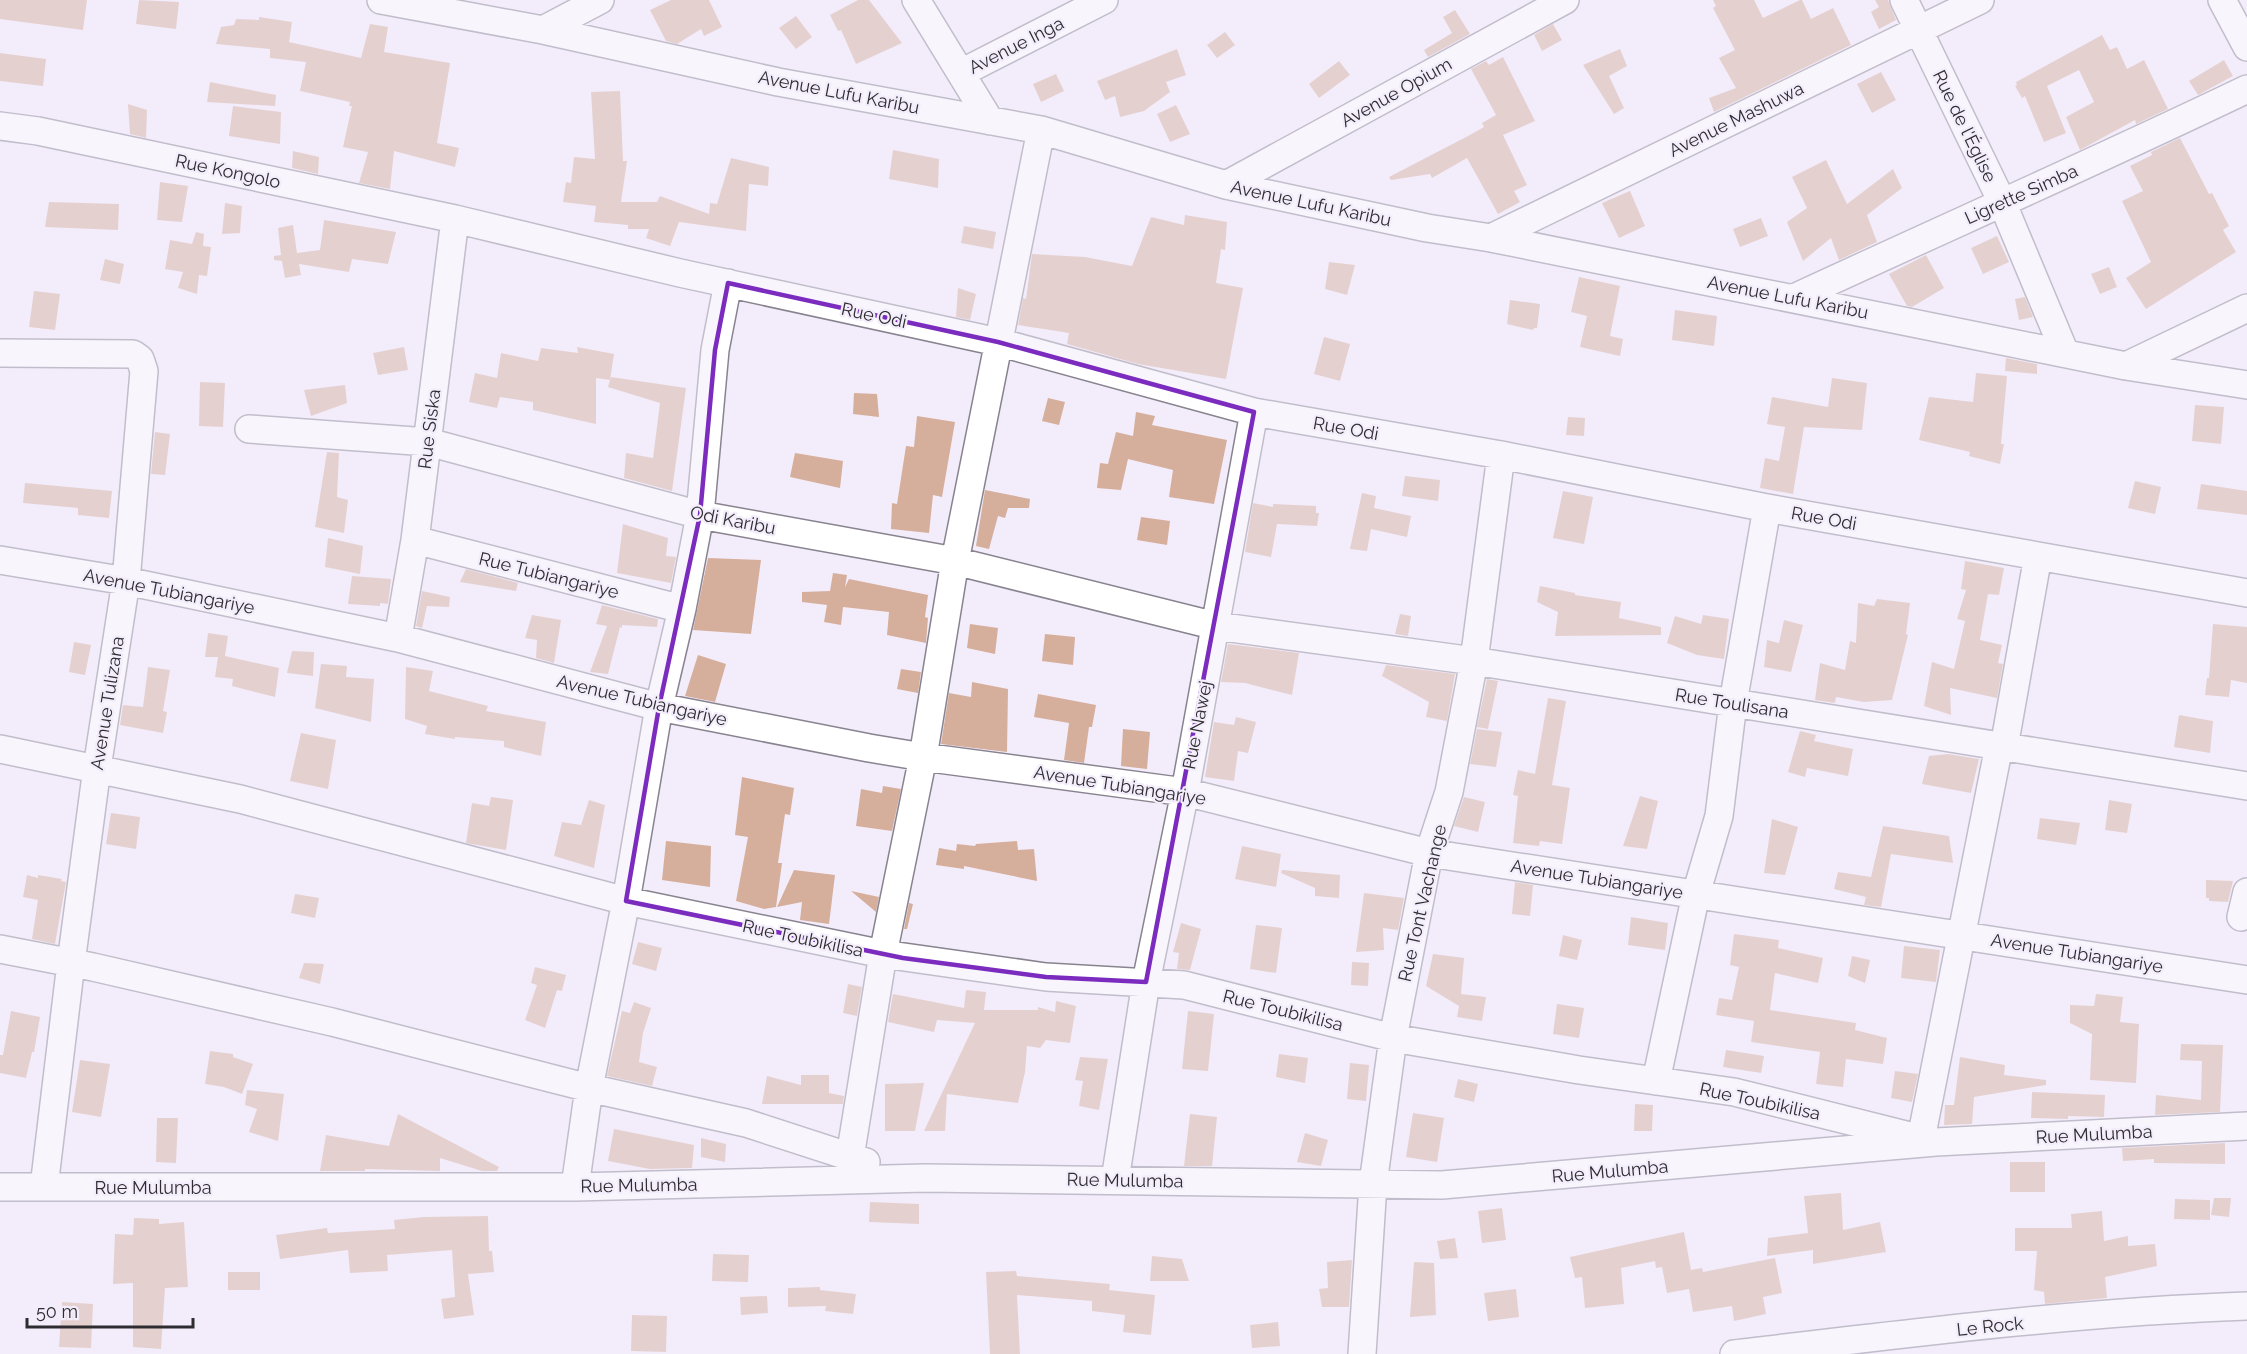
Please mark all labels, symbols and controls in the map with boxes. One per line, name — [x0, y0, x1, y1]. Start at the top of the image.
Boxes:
street label: Avenue Inga — [965, 12, 1067, 78]
street label: Avenue Opium — [1337, 53, 1455, 131]
street label: Avenue Lufu Karibu — [757, 66, 921, 118]
street label: Rue de l'Église — [1929, 66, 2002, 186]
street label: Avenue Mashuwa — [1665, 77, 1807, 161]
street label: Rue Kongolo — [173, 150, 283, 192]
street label: Ligrette Simba — [1961, 160, 2081, 228]
street label: Avenue Lufu Karibu — [1229, 176, 1393, 230]
street label: Avenue Lufu Karibu — [1706, 271, 1870, 323]
street label: Rue Odi — [839, 298, 909, 332]
street label: Rue Siska — [414, 388, 444, 470]
street label: Rue Odi — [1312, 412, 1380, 444]
street label: Odi Karibu — [688, 501, 778, 539]
street label: Rue Odi — [1790, 502, 1858, 534]
street label: Rue Tubiangariye — [477, 547, 622, 603]
street label: Avenue Tubiangariye — [82, 564, 257, 618]
street label: Avenue Tulizana — [86, 635, 128, 771]
street label: Avenue Tubiangariye — [555, 670, 729, 730]
street label: Rue Nawej — [1178, 679, 1216, 771]
street label: Rue Toulisana — [1674, 684, 1790, 722]
street label: Avenue Tubiangariye — [1032, 761, 1208, 809]
street label: Rue Tont Vachange — [1394, 822, 1450, 984]
street label: Avenue Tubiangariye — [1509, 855, 1685, 903]
street label: Rue Toubikilisa — [741, 915, 865, 961]
street label: Avenue Tubiangariye — [1989, 929, 2165, 977]
street label: Rue Toubikilisa — [1221, 985, 1345, 1035]
street label: Rue Toubikilisa — [1698, 1078, 1822, 1124]
street label: Rue Mulumba — [2035, 1120, 2153, 1148]
street label: Rue Mulumba — [1551, 1155, 1669, 1187]
street label: Rue Mulumba — [1066, 1168, 1184, 1192]
street label: Rue Mulumba — [580, 1173, 698, 1197]
street label: Rue Mulumba — [95, 1177, 212, 1198]
scale bar — [27, 1291, 194, 1329]
text: 50 m — [36, 1301, 78, 1322]
street label: Le Rock — [1956, 1312, 2025, 1340]

